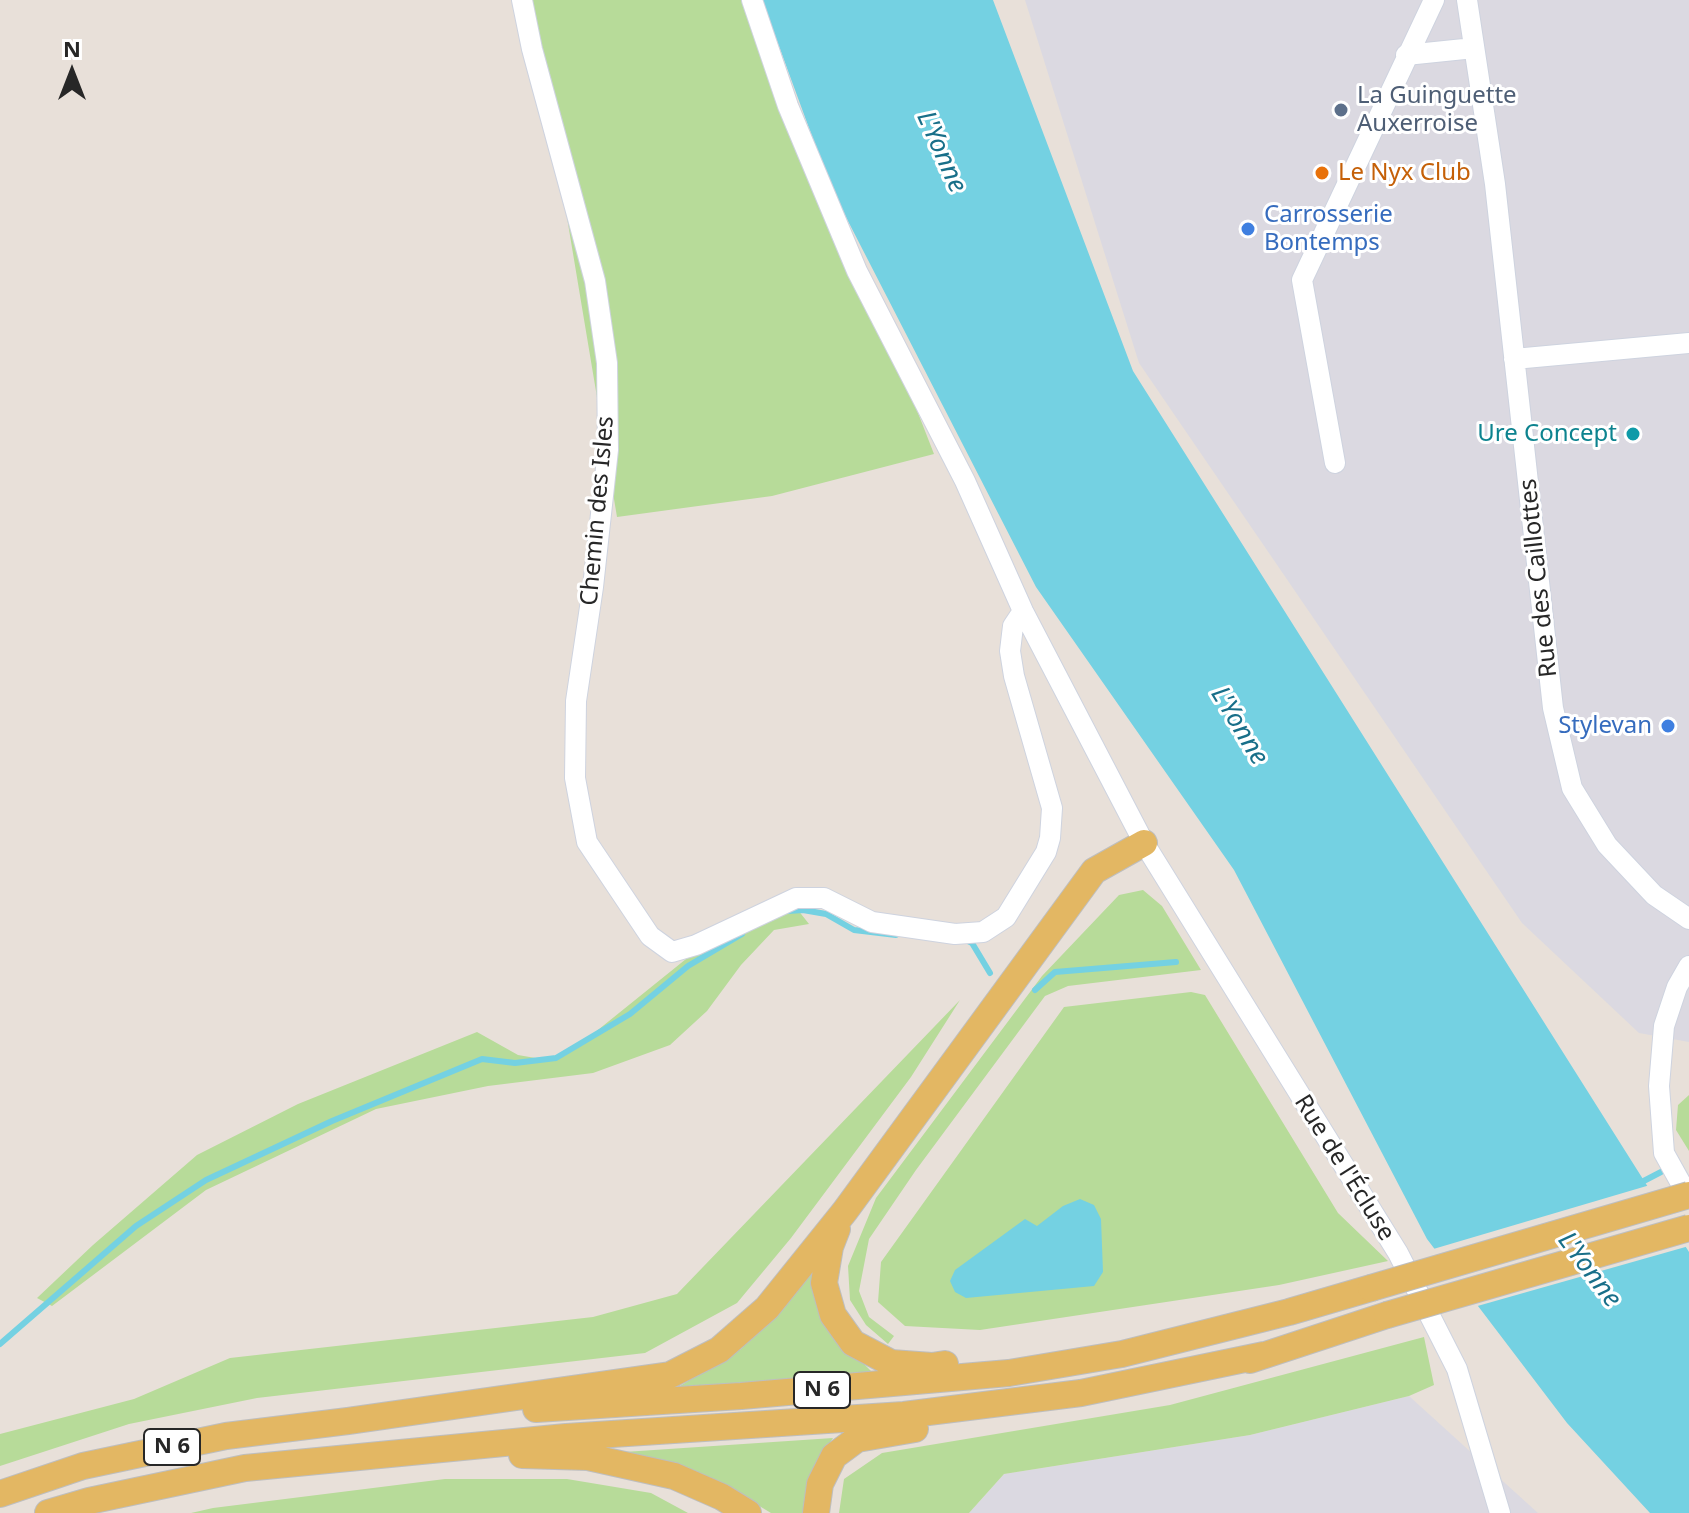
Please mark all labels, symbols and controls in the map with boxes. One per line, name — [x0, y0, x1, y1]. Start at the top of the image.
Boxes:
north arrow — [32, 32, 112, 112]
text: N — [63, 33, 81, 63]
place label: La Guinguette Auxerroise — [1357, 82, 1517, 138]
marker: La Guinguette Auxerroise — [1332, 101, 1350, 119]
water label: L'Yonne — [909, 106, 973, 198]
place label: Le Nyx Club — [1338, 159, 1471, 187]
marker: Le Nyx Club — [1313, 164, 1331, 182]
place label: Carrosserie Bontemps — [1264, 201, 1393, 257]
marker: Carrosserie Bontemps — [1239, 220, 1257, 238]
street label: Chemin des Isles — [575, 415, 621, 607]
place label: Ure Concept — [1477, 420, 1617, 448]
marker: Ure Concept — [1624, 425, 1642, 443]
street label: Rue des Caillottes — [1514, 477, 1564, 679]
water label: L'Yonne — [1203, 681, 1275, 771]
place label: Stylevan — [1558, 712, 1652, 740]
marker: Stylevan — [1659, 717, 1677, 735]
street label: Rue de l'Écluse — [1288, 1090, 1400, 1246]
water label: L'Yonne — [1551, 1226, 1627, 1314]
road number: N 6 — [794, 1372, 850, 1408]
road number: N 6 — [144, 1429, 200, 1465]

